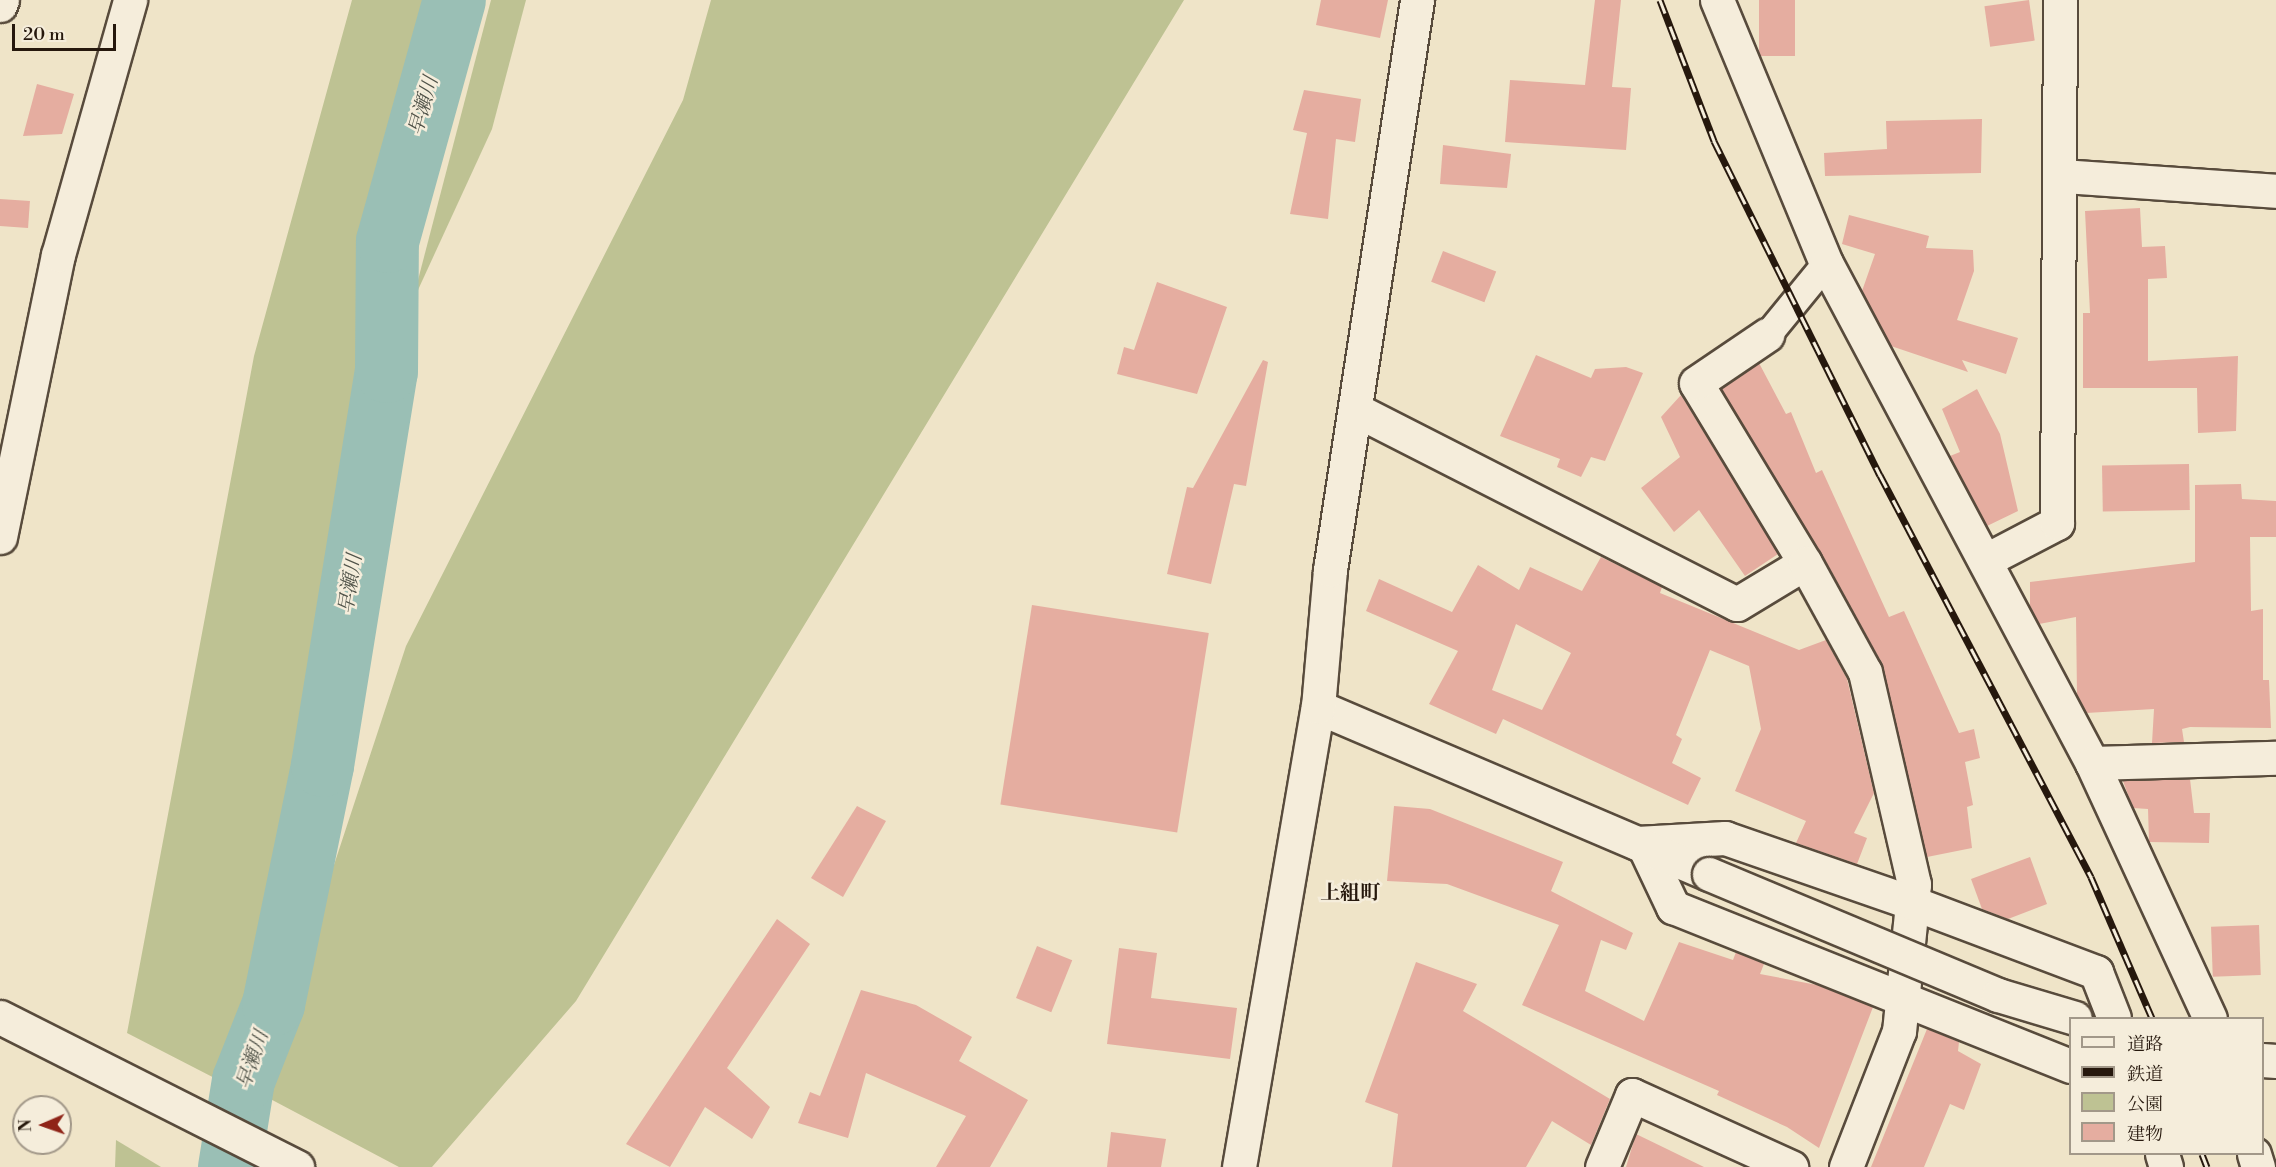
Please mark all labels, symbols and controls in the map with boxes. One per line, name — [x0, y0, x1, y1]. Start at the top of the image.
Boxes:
scale bar — [15, 12, 118, 50]
text: 20 m — [23, 23, 65, 46]
water label: 早瀬川 — [404, 74, 444, 138]
water label: 早瀬川 — [334, 552, 368, 616]
district label: 上組町 — [1320, 881, 1380, 905]
legend — [2069, 1017, 2264, 1155]
water label: 早瀬川 — [232, 1028, 274, 1092]
text: 道路 — [2127, 1033, 2163, 1056]
text: 鉄道 — [2127, 1063, 2163, 1086]
text: 公園 — [2127, 1093, 2163, 1116]
north arrow — [12, 1095, 72, 1155]
text: N — [16, 1119, 36, 1132]
text: 建物 — [2127, 1123, 2163, 1146]

